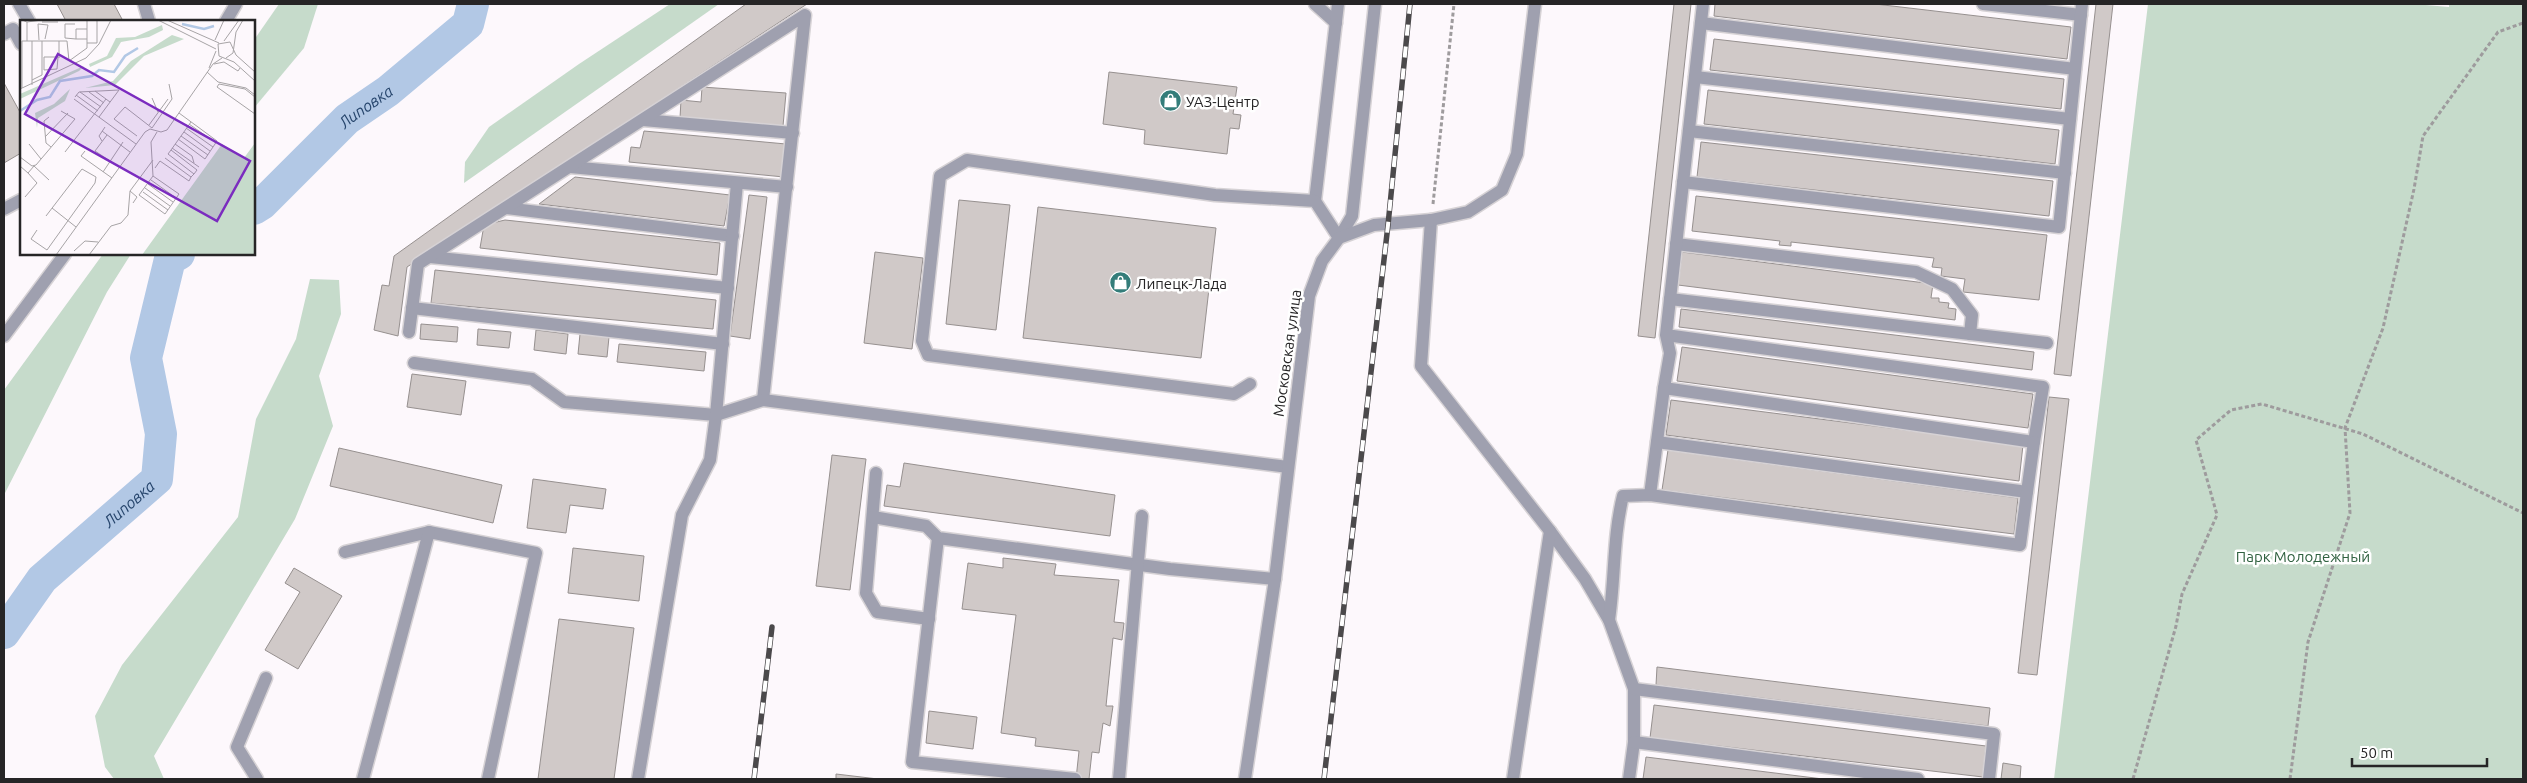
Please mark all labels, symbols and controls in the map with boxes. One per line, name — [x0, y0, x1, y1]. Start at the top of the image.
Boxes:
inset map — [20, 20, 255, 255]
water label: Липовка — [334, 81, 396, 132]
shop icon: УАЗ-Центр — [1158, 89, 1182, 113]
place label: УАЗ-Центр — [1186, 93, 1260, 110]
shop icon: Липецк-Лада — [1108, 271, 1132, 295]
place label: Липецк-Лада — [1136, 275, 1227, 292]
street label: Московская улица — [1270, 288, 1304, 418]
water label: Липовка — [99, 476, 158, 531]
park label: Парк Молодежный — [2236, 548, 2370, 565]
scale bar — [2352, 736, 2487, 768]
text: 50 m — [2360, 744, 2393, 761]

